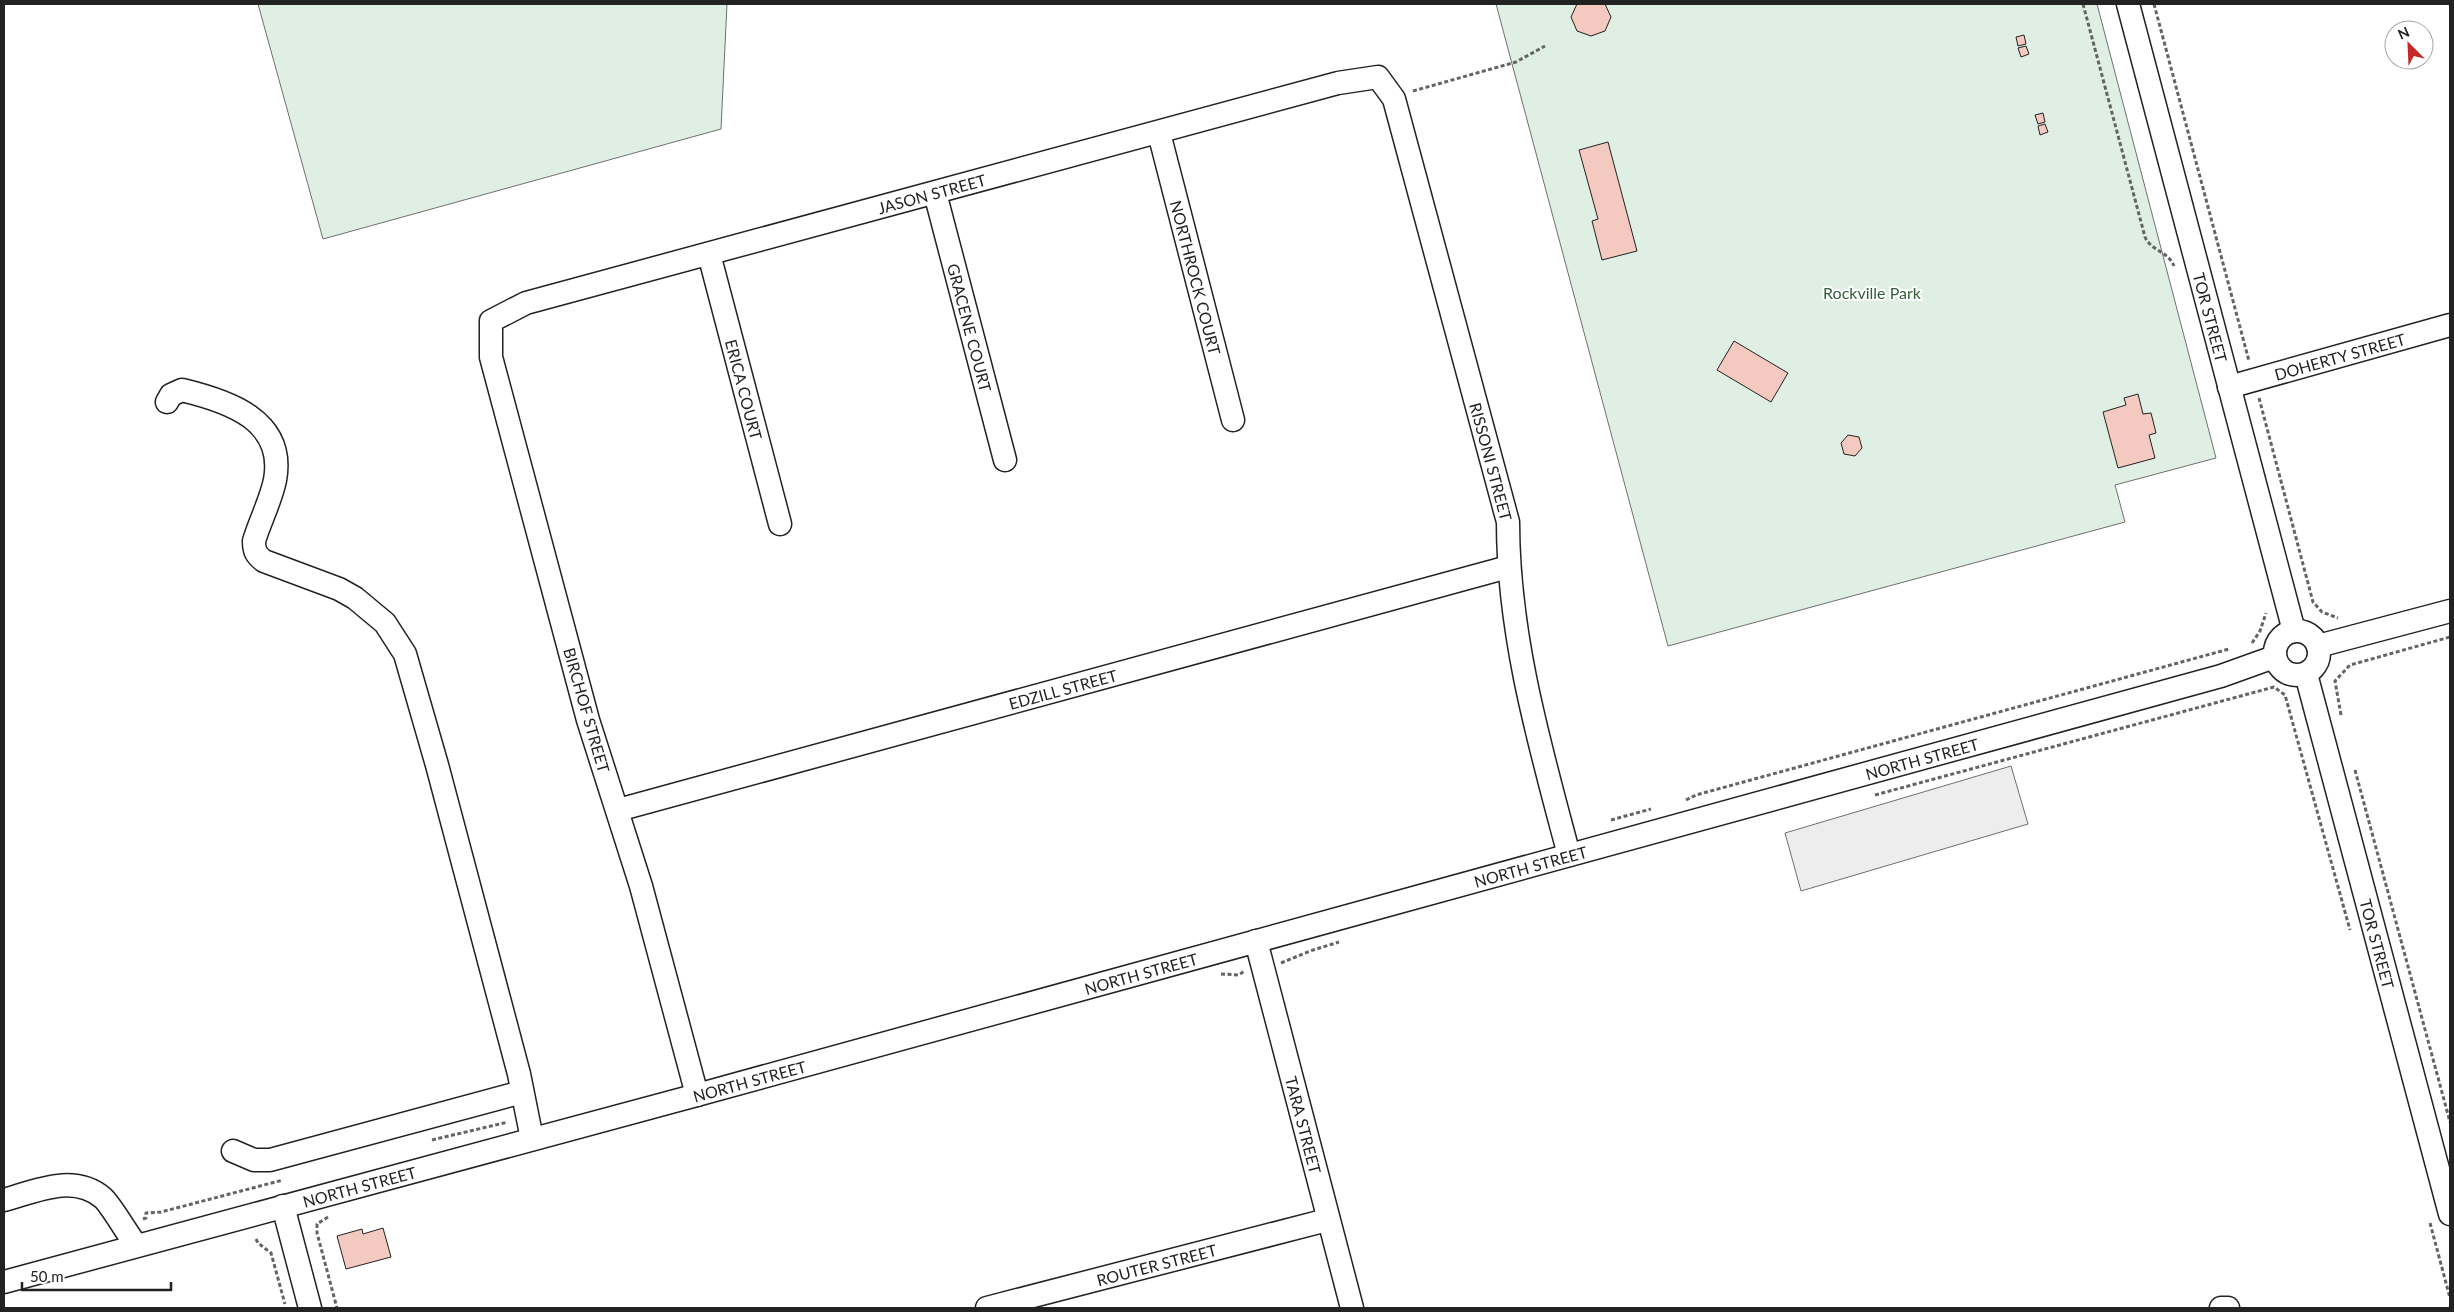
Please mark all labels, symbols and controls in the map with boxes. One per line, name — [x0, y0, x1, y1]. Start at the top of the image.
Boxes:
north arrow — [2384, 20, 2434, 70]
text: N — [2395, 23, 2412, 43]
street label: JASON STREET — [875, 169, 988, 217]
street label: NORTHROCK COURT — [1167, 198, 1225, 357]
street label: GRACENE COURT — [944, 261, 996, 394]
street label: TOR STREET — [2190, 270, 2232, 365]
park label: Rockville Park — [1823, 283, 1922, 302]
street label: DOHERTY STREET — [2272, 328, 2408, 383]
street label: ERICA COURT — [722, 337, 767, 442]
street label: RISSONI STREET — [1467, 400, 1517, 523]
street label: BIRCHOF STREET — [560, 645, 614, 775]
street label: EDZILL STREET — [1006, 665, 1120, 712]
street label: NORTH STREET — [1863, 734, 1981, 783]
street label: NORTH STREET — [1472, 841, 1590, 891]
street label: TOR STREET — [2357, 897, 2399, 991]
street label: NORTH STREET — [1082, 948, 1200, 998]
street label: NORTH STREET — [691, 1056, 809, 1105]
street label: TARA STREET — [1282, 1074, 1326, 1176]
street label: NORTH STREET — [301, 1162, 419, 1210]
street label: ROUTER STREET — [1094, 1239, 1219, 1289]
scale bar — [22, 1260, 171, 1292]
text: 50 m — [30, 1267, 64, 1285]

